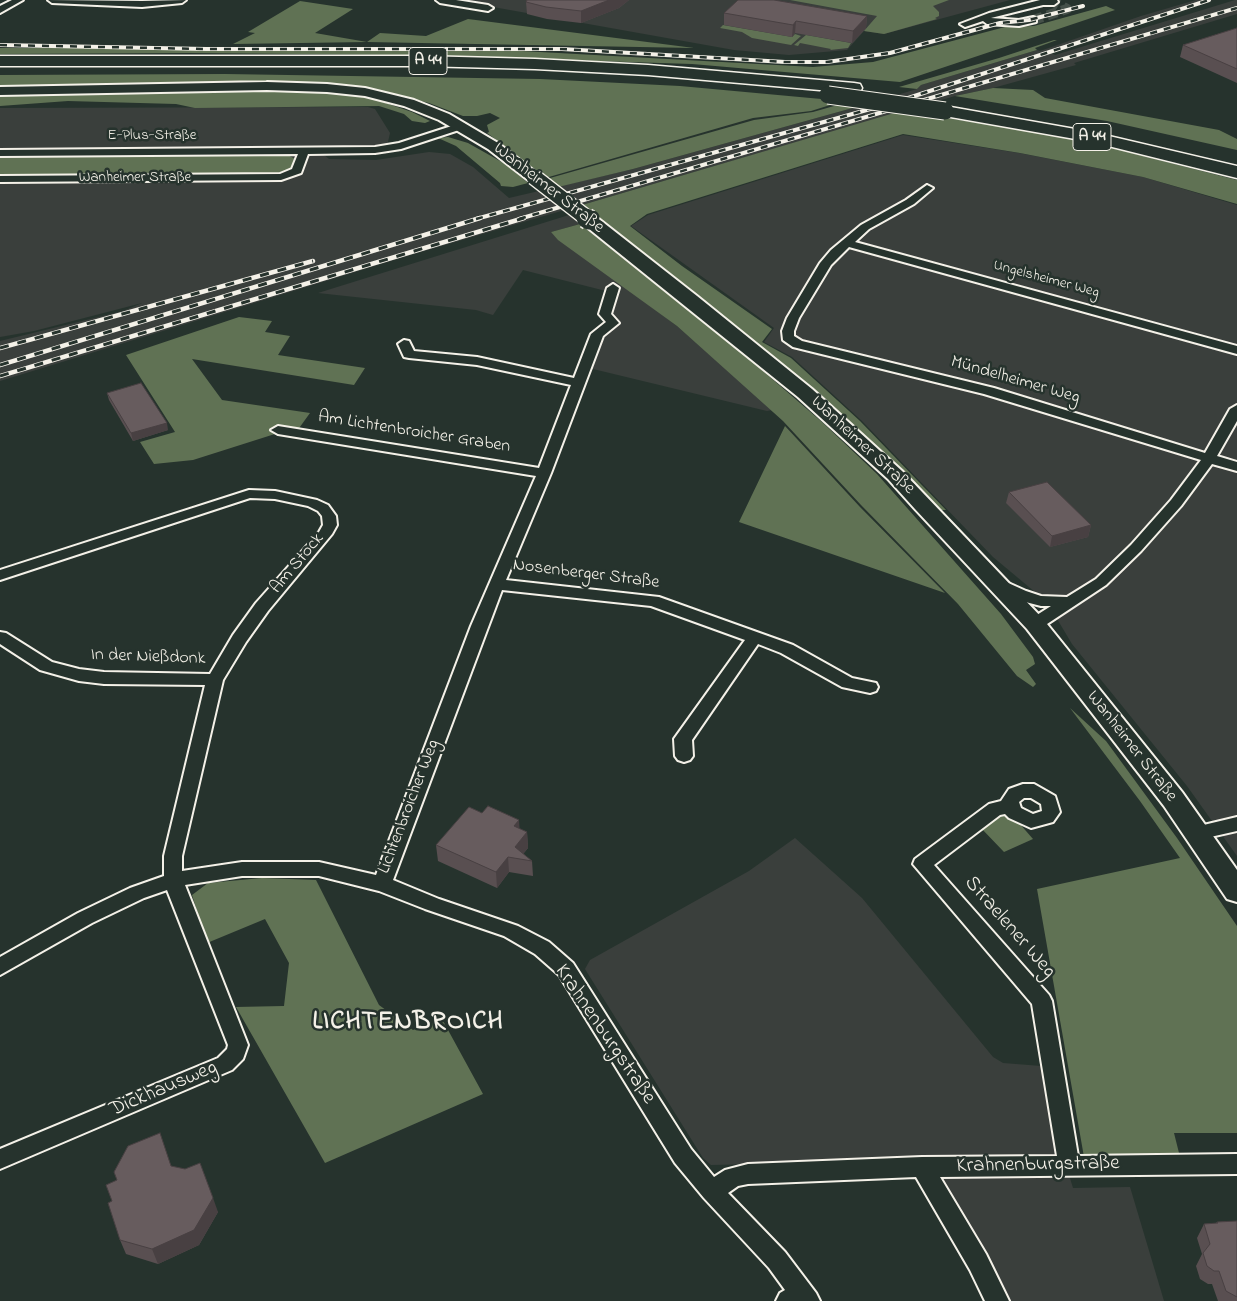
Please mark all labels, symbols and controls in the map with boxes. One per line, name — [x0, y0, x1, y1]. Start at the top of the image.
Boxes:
road number: A 44 — [409, 48, 447, 74]
road number: A 44 — [1073, 124, 1111, 150]
street label: E-Plus-Straße — [108, 128, 196, 146]
street label: Wanheimer Straße — [488, 139, 608, 239]
street label: Wanheimer Straße — [79, 170, 191, 188]
street label: Ungelsheimer Weg — [991, 257, 1101, 303]
street label: Mündelheimer Weg — [948, 352, 1082, 410]
street label: Wanheimer Straße — [805, 392, 919, 500]
street label: Am Lichtenbroicher Graben — [316, 407, 512, 459]
street label: Am Stock — [266, 529, 330, 599]
street label: Nosenberger Straße — [512, 555, 660, 595]
street label: In der Nießdonk — [90, 645, 206, 671]
street label: Wanheimer Straße — [1081, 687, 1181, 807]
street label: Lichtenbroicher Weg — [374, 737, 446, 877]
street label: Straelener Weg — [958, 872, 1060, 984]
street label: Krahnenburgstraße — [548, 960, 660, 1110]
district label: LICHTENBROICH — [311, 1008, 505, 1040]
street label: Dickhausweg — [106, 1056, 222, 1124]
street label: Krahnenburgstraße — [956, 1152, 1120, 1180]

